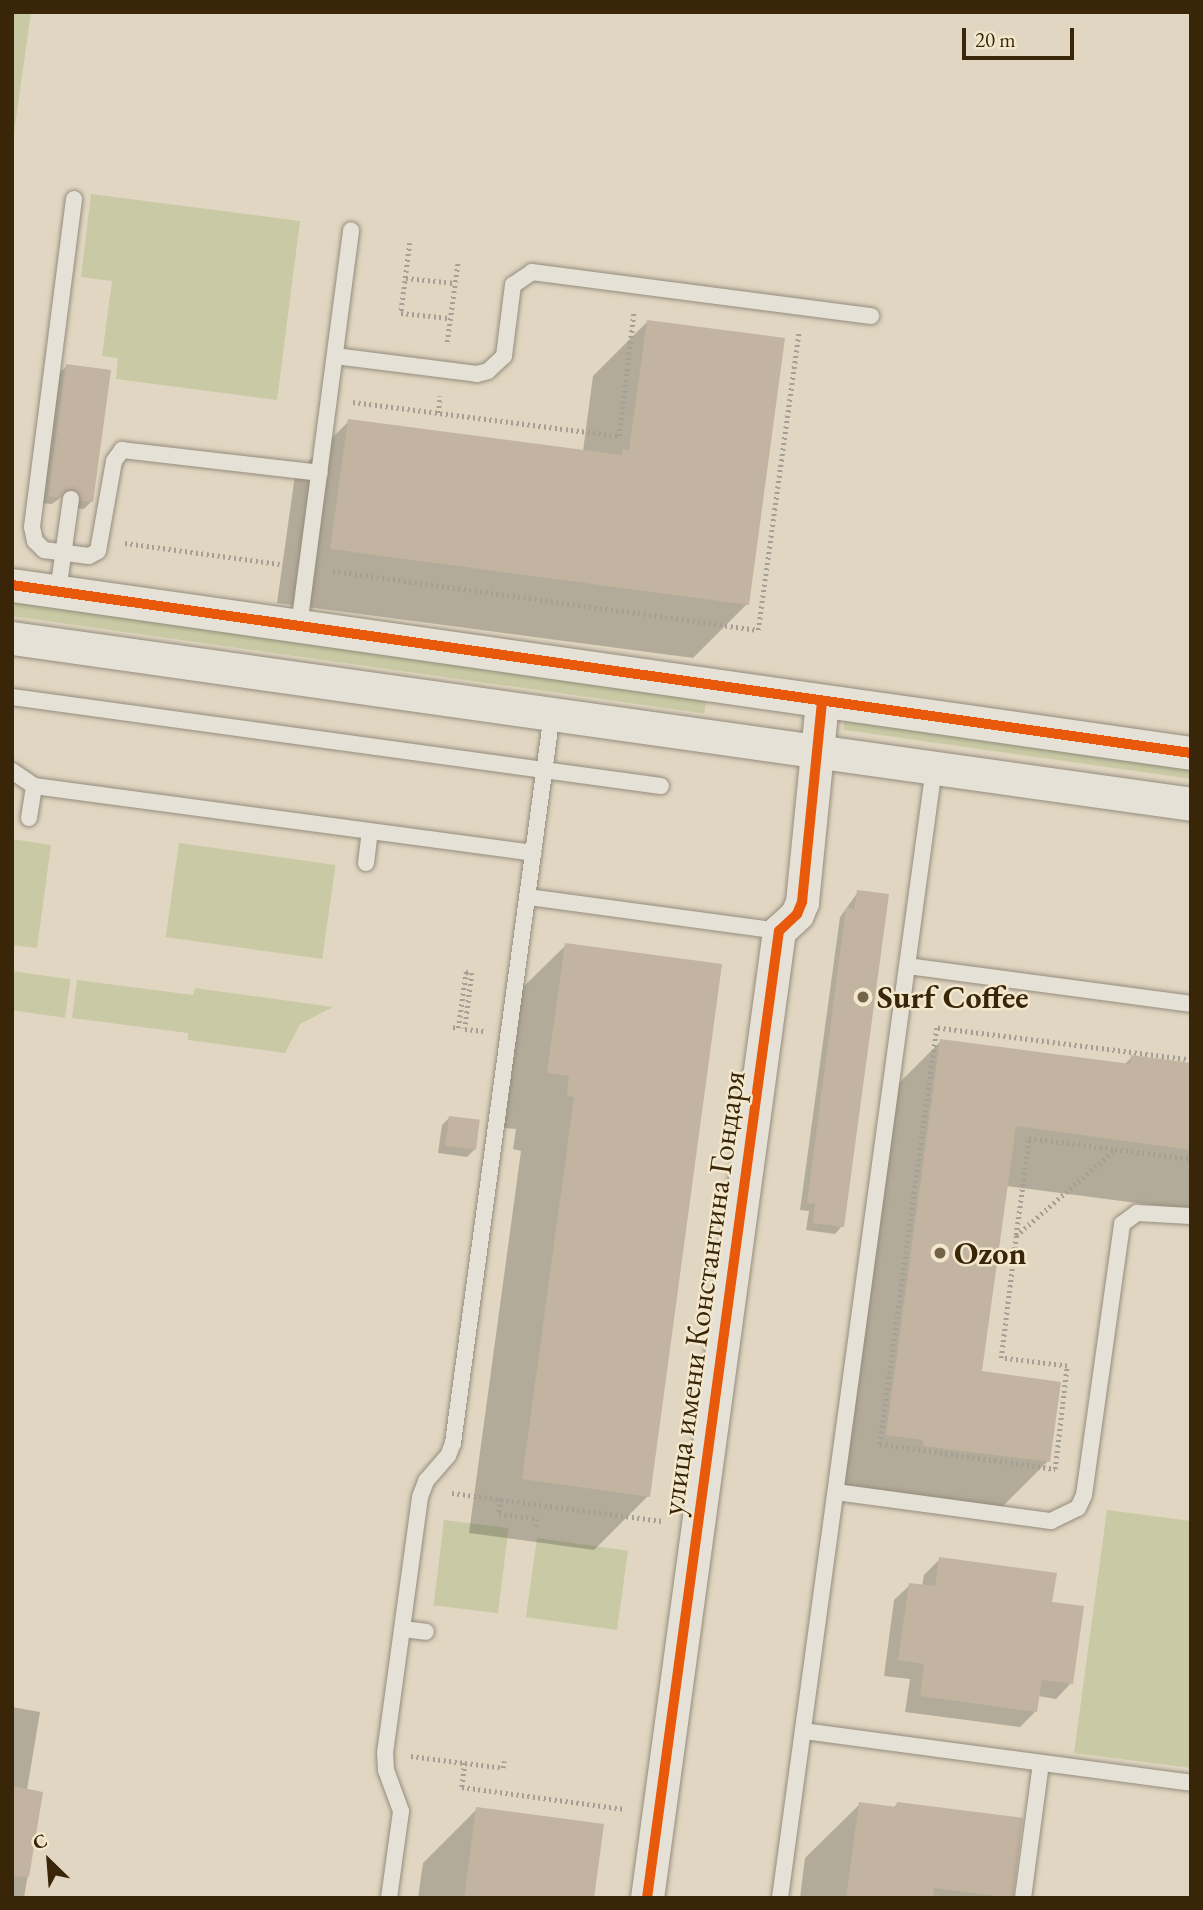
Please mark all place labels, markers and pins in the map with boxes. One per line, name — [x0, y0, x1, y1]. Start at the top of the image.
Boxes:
place label: Surf Coffee — [877, 978, 1029, 1016]
marker: Surf Coffee — [855, 989, 871, 1005]
place label: Ozon — [954, 1234, 1027, 1272]
marker: Ozon — [932, 1245, 948, 1261]

